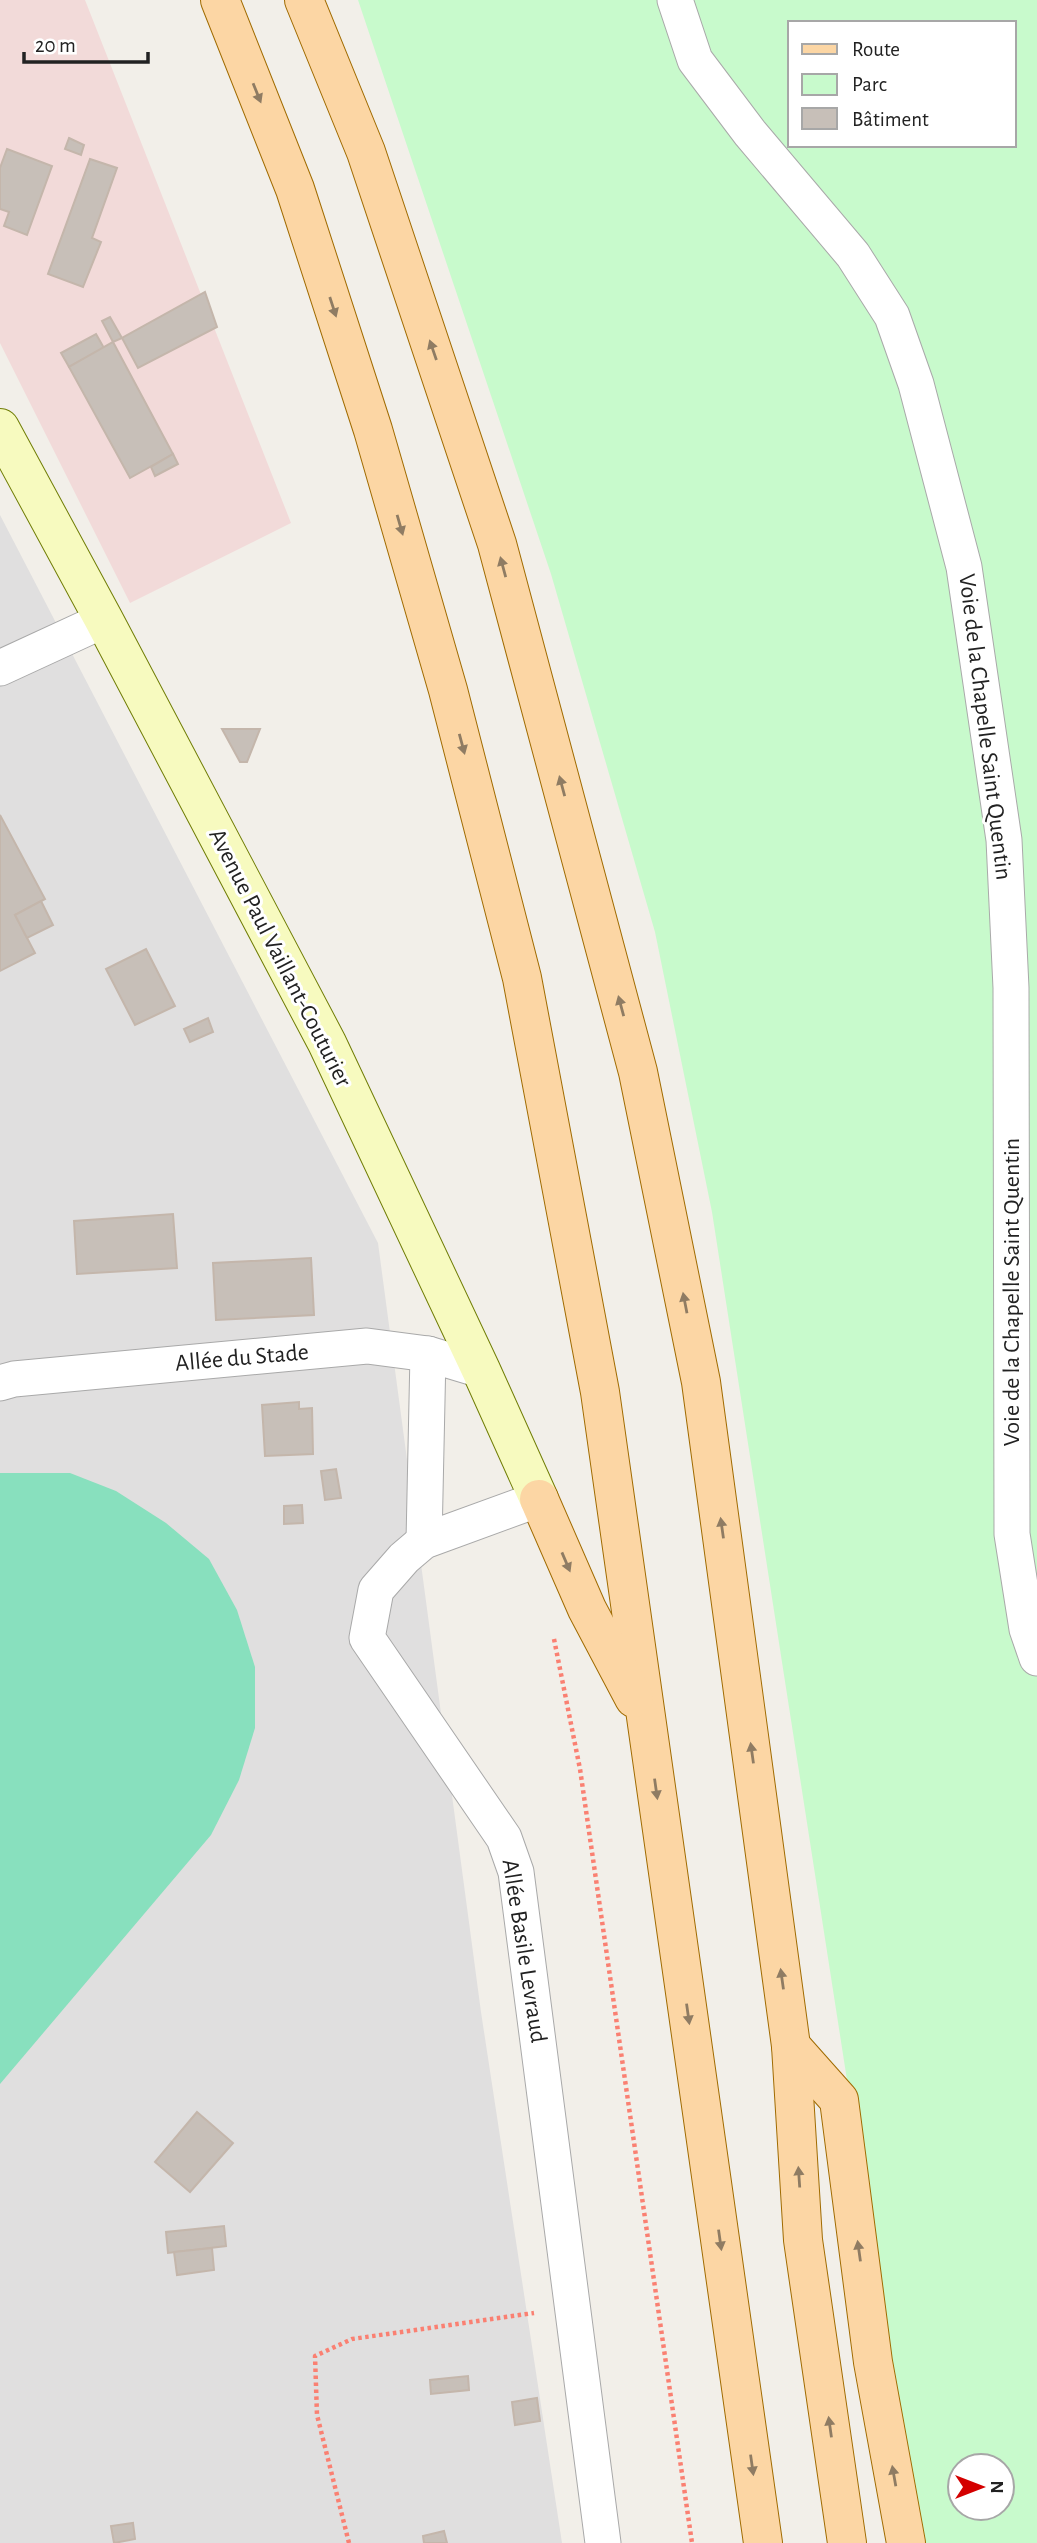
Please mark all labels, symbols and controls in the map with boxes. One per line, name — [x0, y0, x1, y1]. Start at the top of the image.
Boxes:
scale bar — [24, 21, 149, 65]
legend — [788, 21, 1016, 147]
text: 20 m — [35, 35, 76, 56]
text: Route — [852, 39, 900, 60]
text: Parc — [852, 74, 887, 95]
one-way arrow — [252, 83, 263, 104]
text: Bâtiment — [852, 109, 929, 130]
one-way arrow — [329, 297, 339, 318]
one-way arrow — [427, 340, 438, 361]
one-way arrow — [396, 515, 406, 536]
one-way arrow — [498, 556, 508, 577]
street label: Voie de la Chapelle Saint Quentin — [954, 573, 1016, 881]
one-way arrow — [457, 733, 468, 755]
one-way arrow — [556, 775, 567, 797]
street label: Avenue Paul Vaillant-Couturier — [204, 825, 356, 1091]
one-way arrow — [615, 995, 626, 1017]
street label: Voie de la Chapelle Saint Quentin — [1000, 1138, 1024, 1446]
one-way arrow — [680, 1292, 691, 1314]
street label: Allée du Stade — [174, 1340, 310, 1376]
one-way arrow — [716, 1516, 727, 1538]
one-way arrow — [561, 1551, 572, 1572]
one-way arrow — [747, 1742, 758, 1764]
one-way arrow — [650, 1778, 661, 1800]
street label: Allée Basile Levraud — [498, 1857, 550, 2045]
one-way arrow — [777, 1967, 788, 1989]
one-way arrow — [682, 2003, 693, 2025]
one-way arrow — [794, 2166, 805, 2188]
one-way arrow — [715, 2229, 726, 2251]
one-way arrow — [853, 2240, 864, 2262]
one-way arrow — [825, 2416, 836, 2438]
north arrow — [946, 2452, 1016, 2522]
one-way arrow — [747, 2454, 758, 2476]
one-way arrow — [888, 2465, 899, 2487]
text: N — [987, 2480, 1006, 2494]

